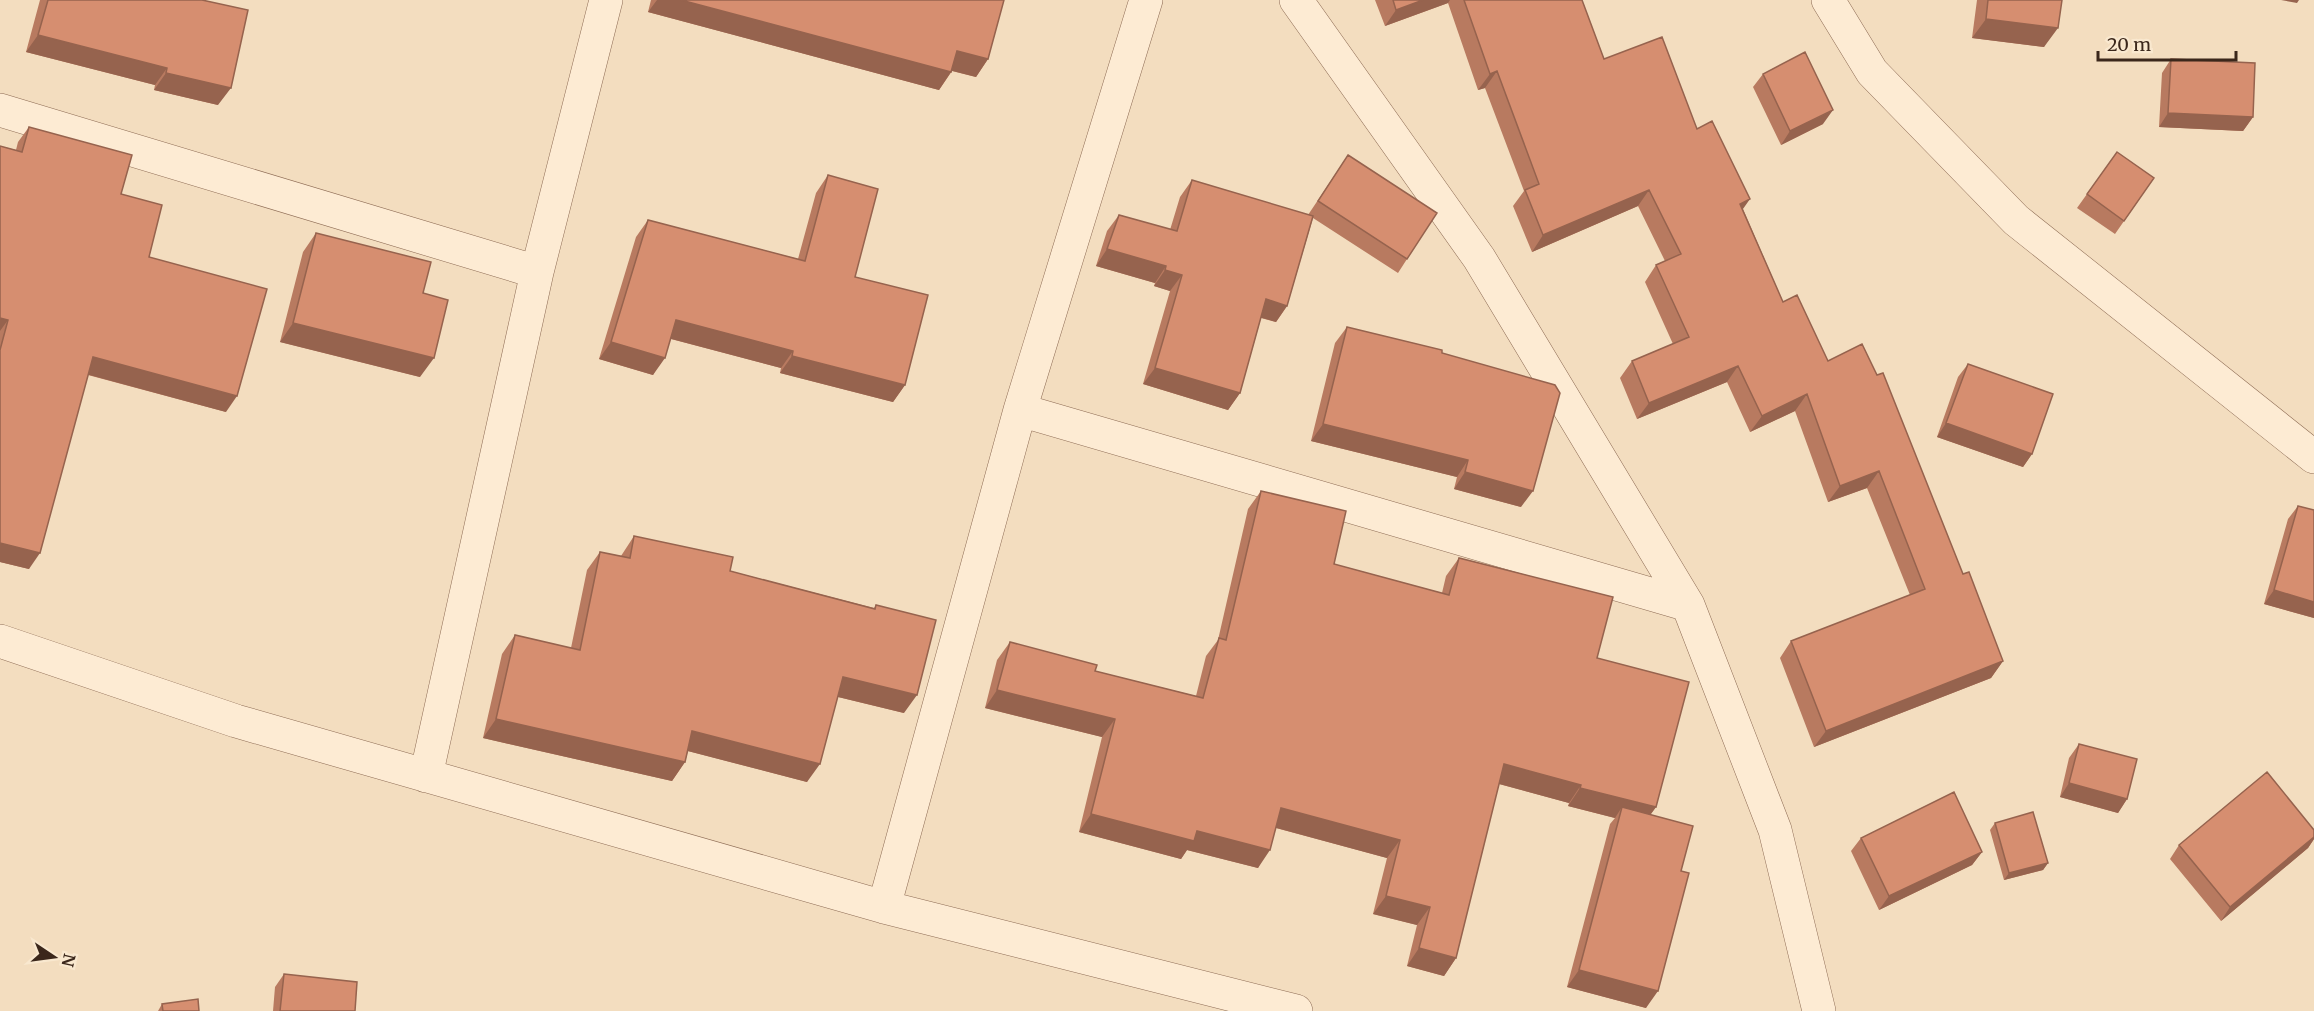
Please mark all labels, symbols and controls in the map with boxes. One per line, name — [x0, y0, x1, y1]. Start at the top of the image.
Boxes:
scale bar — [2098, 24, 2236, 62]
text: 20 m — [2107, 33, 2151, 56]
north arrow — [24, 927, 84, 987]
text: N — [57, 952, 80, 969]

